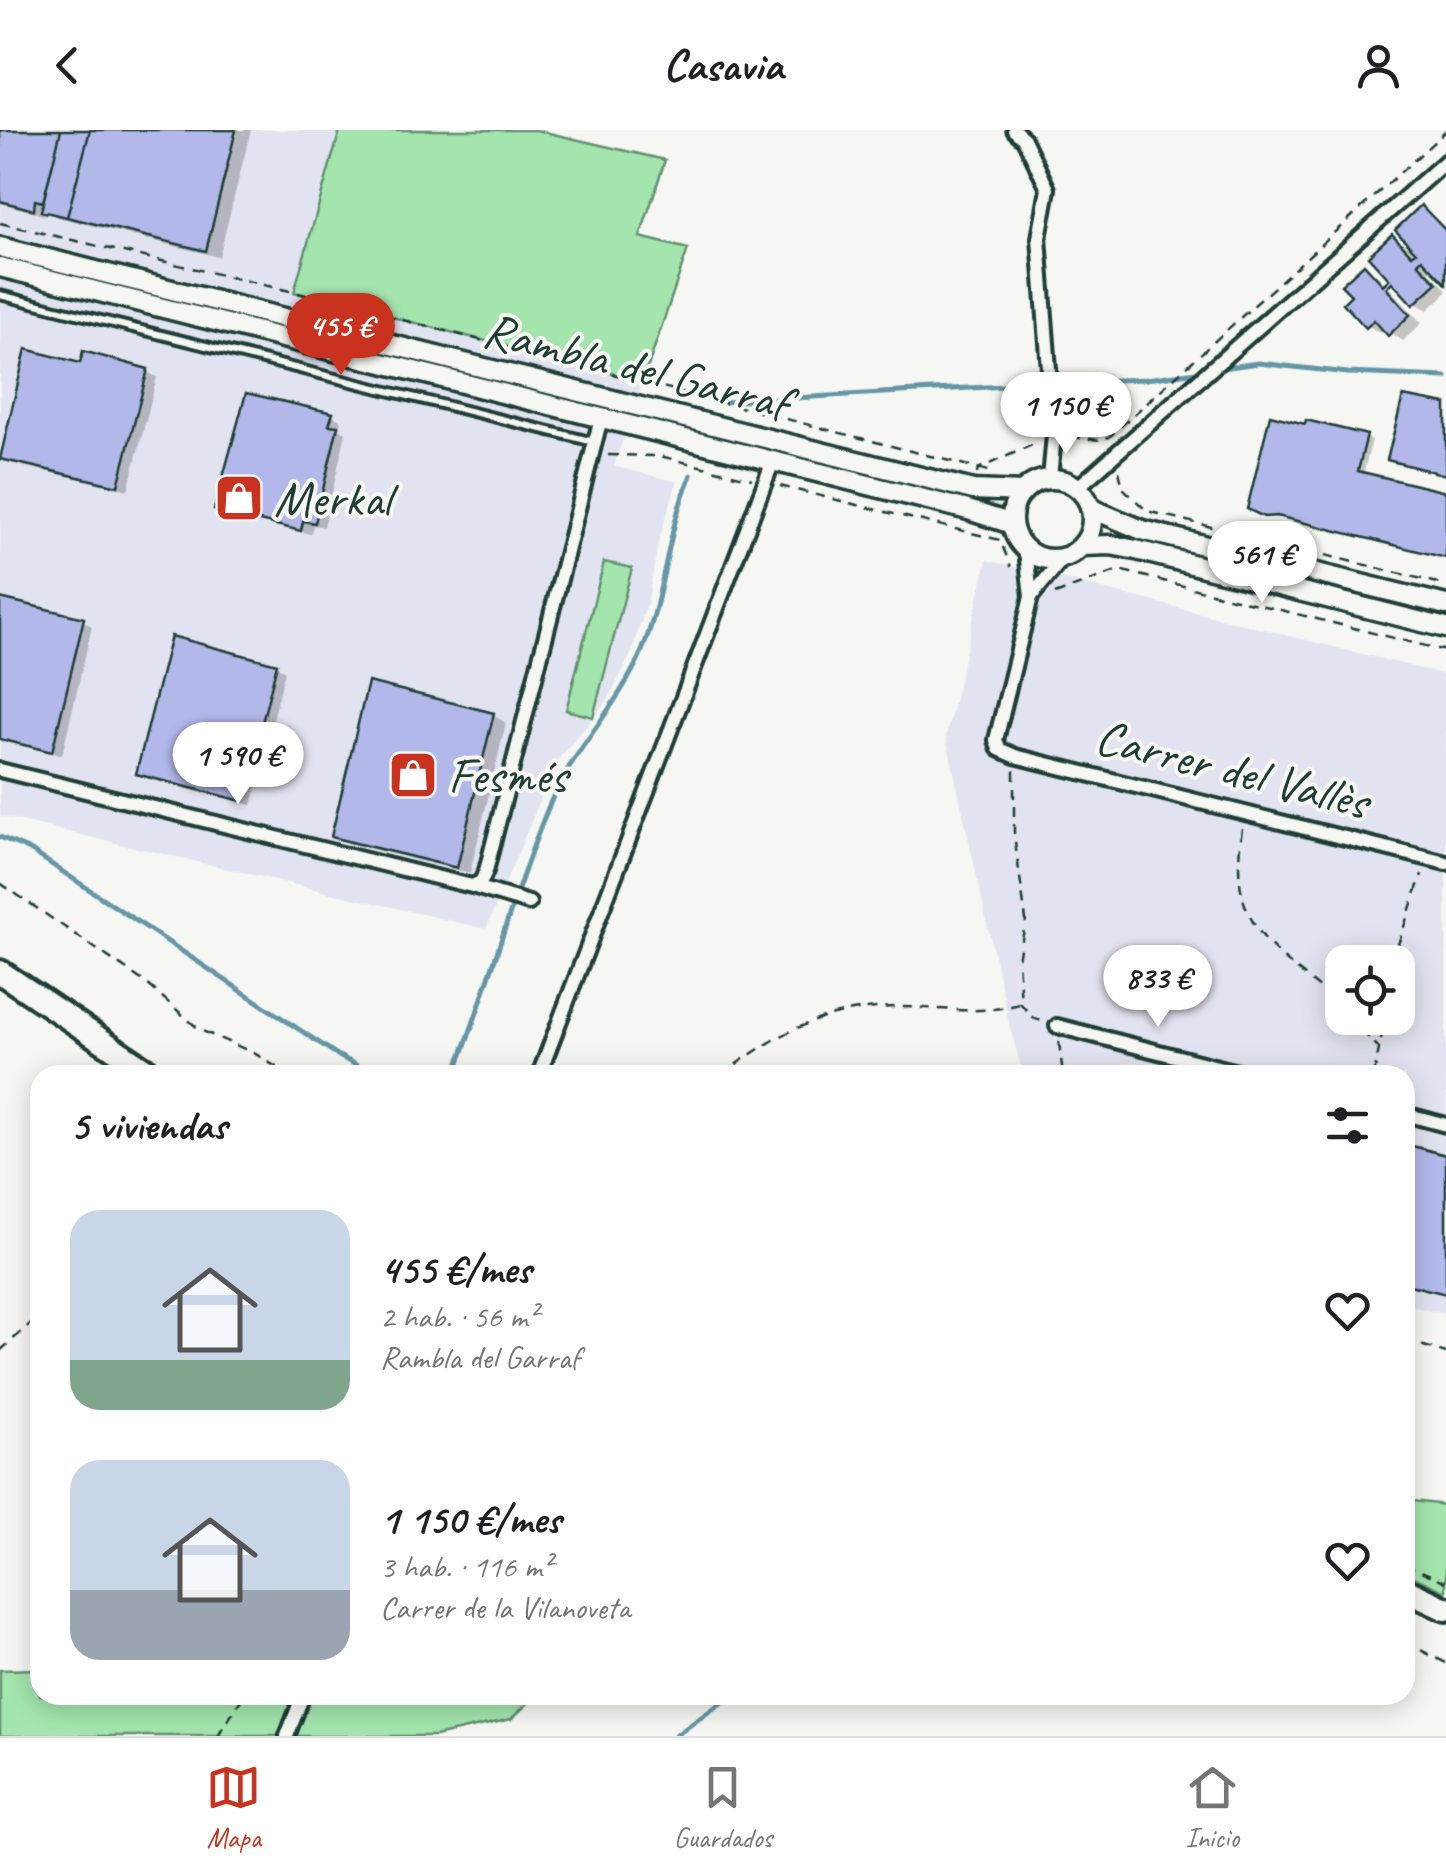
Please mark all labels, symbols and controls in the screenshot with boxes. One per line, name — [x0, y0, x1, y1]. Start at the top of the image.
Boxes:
text: Casavia — [663, 37, 783, 94]
icon: back — [40, 38, 95, 93]
icon: person — [1351, 38, 1406, 93]
pin: 455 € — [271, 293, 411, 378]
street label: Rambla del Garraf — [477, 298, 804, 437]
text: 455 € — [309, 305, 373, 346]
pin: 1 150 € — [974, 372, 1158, 457]
text: 1 150 € — [1023, 384, 1109, 425]
place label: Merkal — [274, 467, 400, 530]
shop icon: Merkal — [213, 472, 265, 524]
pin: 561 € — [1192, 521, 1332, 606]
text: 561 € — [1229, 533, 1295, 574]
street label: Carrer del Vallès — [1089, 705, 1379, 834]
pin: 1 590 € — [146, 722, 330, 807]
text: 1 590 € — [195, 734, 281, 775]
place label: Fesmés — [448, 744, 572, 807]
shop icon: Fesmés — [387, 749, 439, 801]
pin: 833 € — [1088, 945, 1228, 1030]
map controls — [1325, 945, 1415, 1035]
button: locate — [1325, 945, 1415, 1035]
text: 833 € — [1125, 957, 1191, 998]
icon: filters — [1320, 1098, 1375, 1153]
text: 5 viviendas — [70, 1099, 227, 1152]
text: 455 €/mes — [380, 1243, 531, 1296]
icon: home — [150, 1250, 270, 1370]
icon: heart — [1320, 1283, 1375, 1338]
text: 2 hab. · 56 m² — [380, 1296, 537, 1337]
text: Rambla del Garraf — [380, 1337, 580, 1378]
text: 1 150 €/mes — [380, 1493, 561, 1546]
icon: home — [150, 1500, 270, 1620]
icon: heart — [1320, 1533, 1375, 1588]
text: 3 hab. · 116 m² — [380, 1546, 552, 1587]
text: Carrer de la Vilanoveta — [380, 1587, 630, 1628]
tab: Mapa — [206, 1760, 261, 1855]
tab: Guardados — [674, 1760, 772, 1855]
tab: Inicio — [1185, 1760, 1240, 1855]

